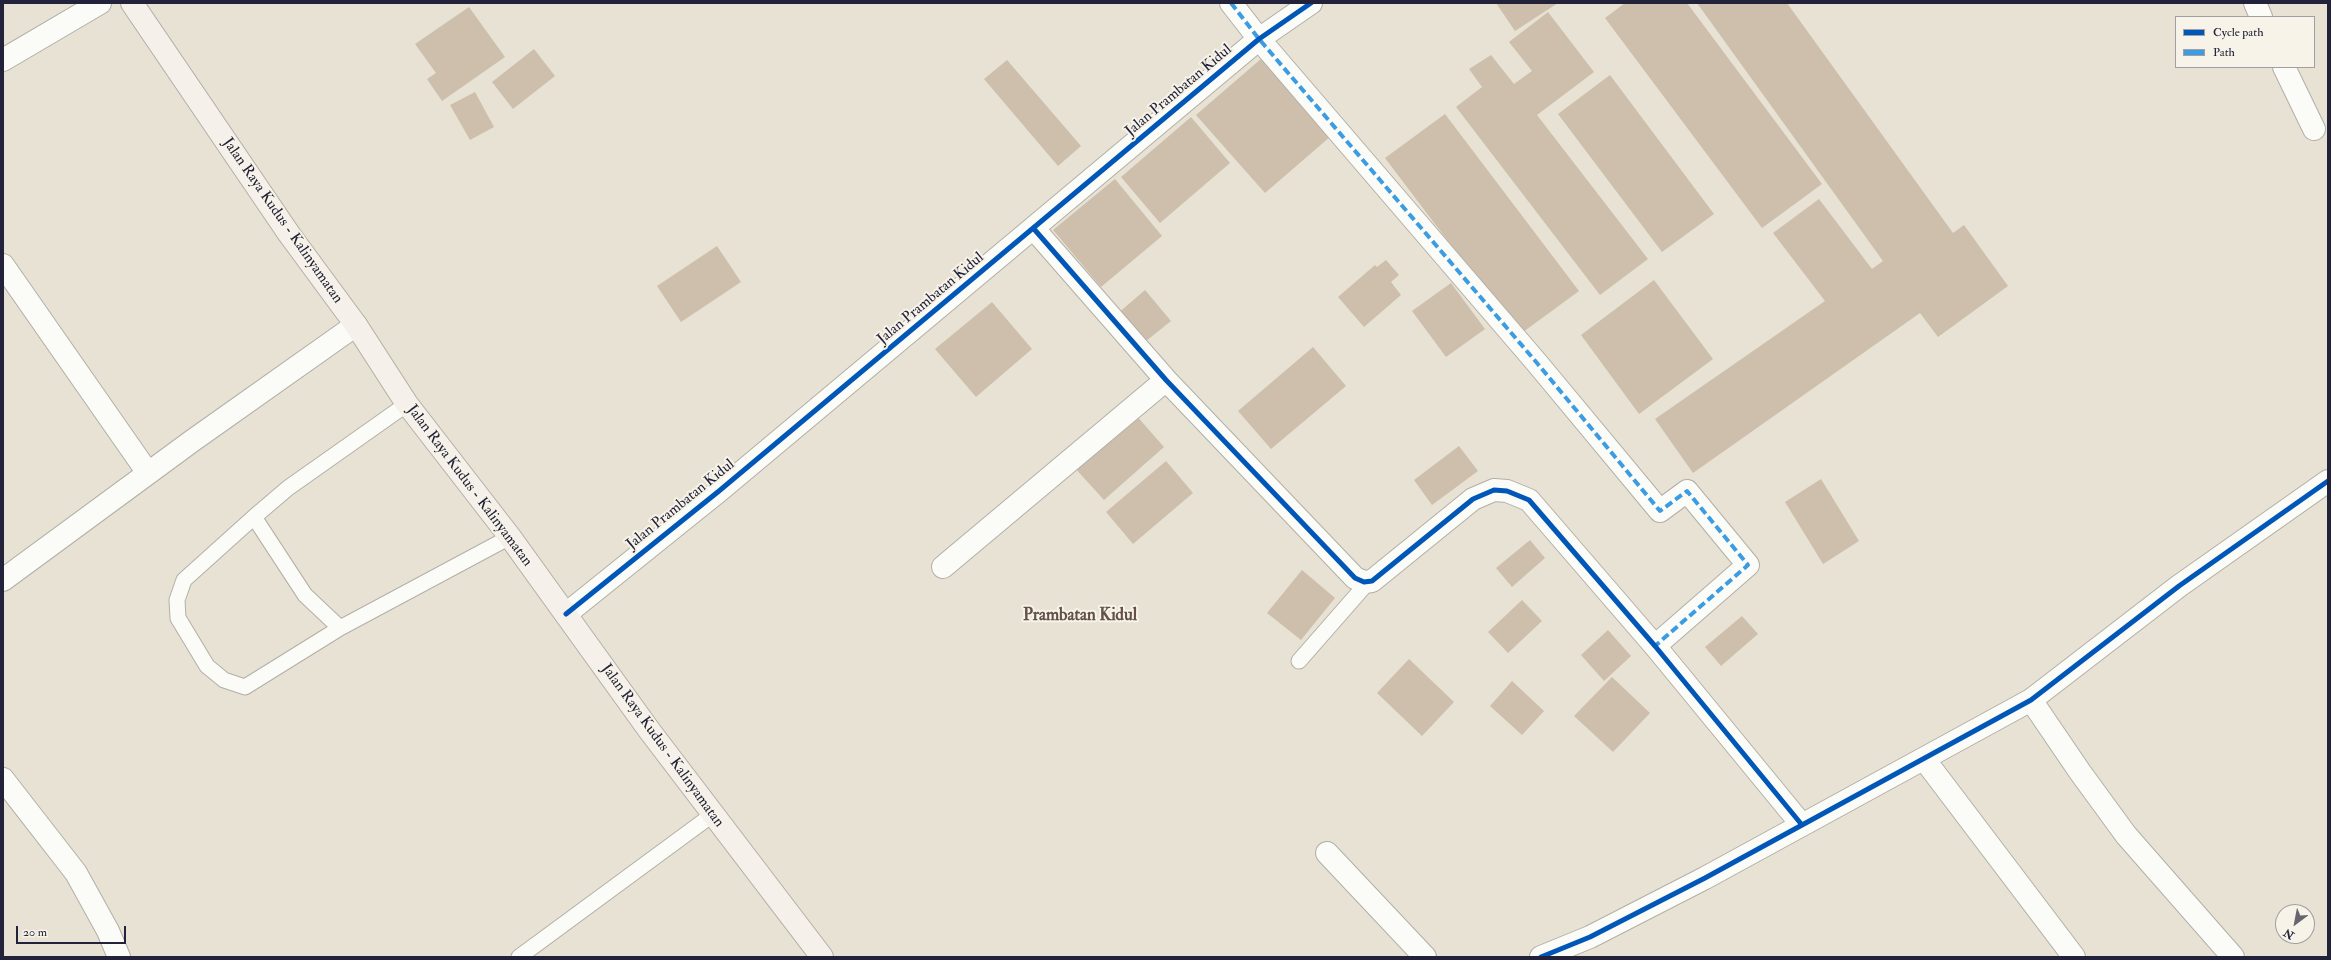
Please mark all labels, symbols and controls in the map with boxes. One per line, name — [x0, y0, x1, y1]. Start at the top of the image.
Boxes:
legend — [2175, 16, 2315, 68]
text: Cycle path — [2213, 25, 2263, 40]
street label: Jalan Prambatan Kidul — [1122, 41, 1236, 141]
text: Path — [2213, 45, 2235, 60]
street label: Jalan Raya Kudus - Kalinyamatan — [218, 135, 346, 307]
street label: Jalan Prambatan Kidul — [874, 249, 988, 349]
street label: Jalan Raya Kudus - Kalinyamatan — [402, 402, 536, 570]
street label: Jalan Prambatan Kidul — [623, 456, 739, 554]
district label: Prambatan Kidul — [1023, 606, 1137, 626]
street label: Jalan Raya Kudus - Kalinyamatan — [597, 661, 727, 831]
north arrow — [2275, 904, 2315, 944]
scale bar — [18, 918, 128, 944]
text: 20 m — [23, 925, 47, 940]
text: N — [2281, 926, 2297, 942]

